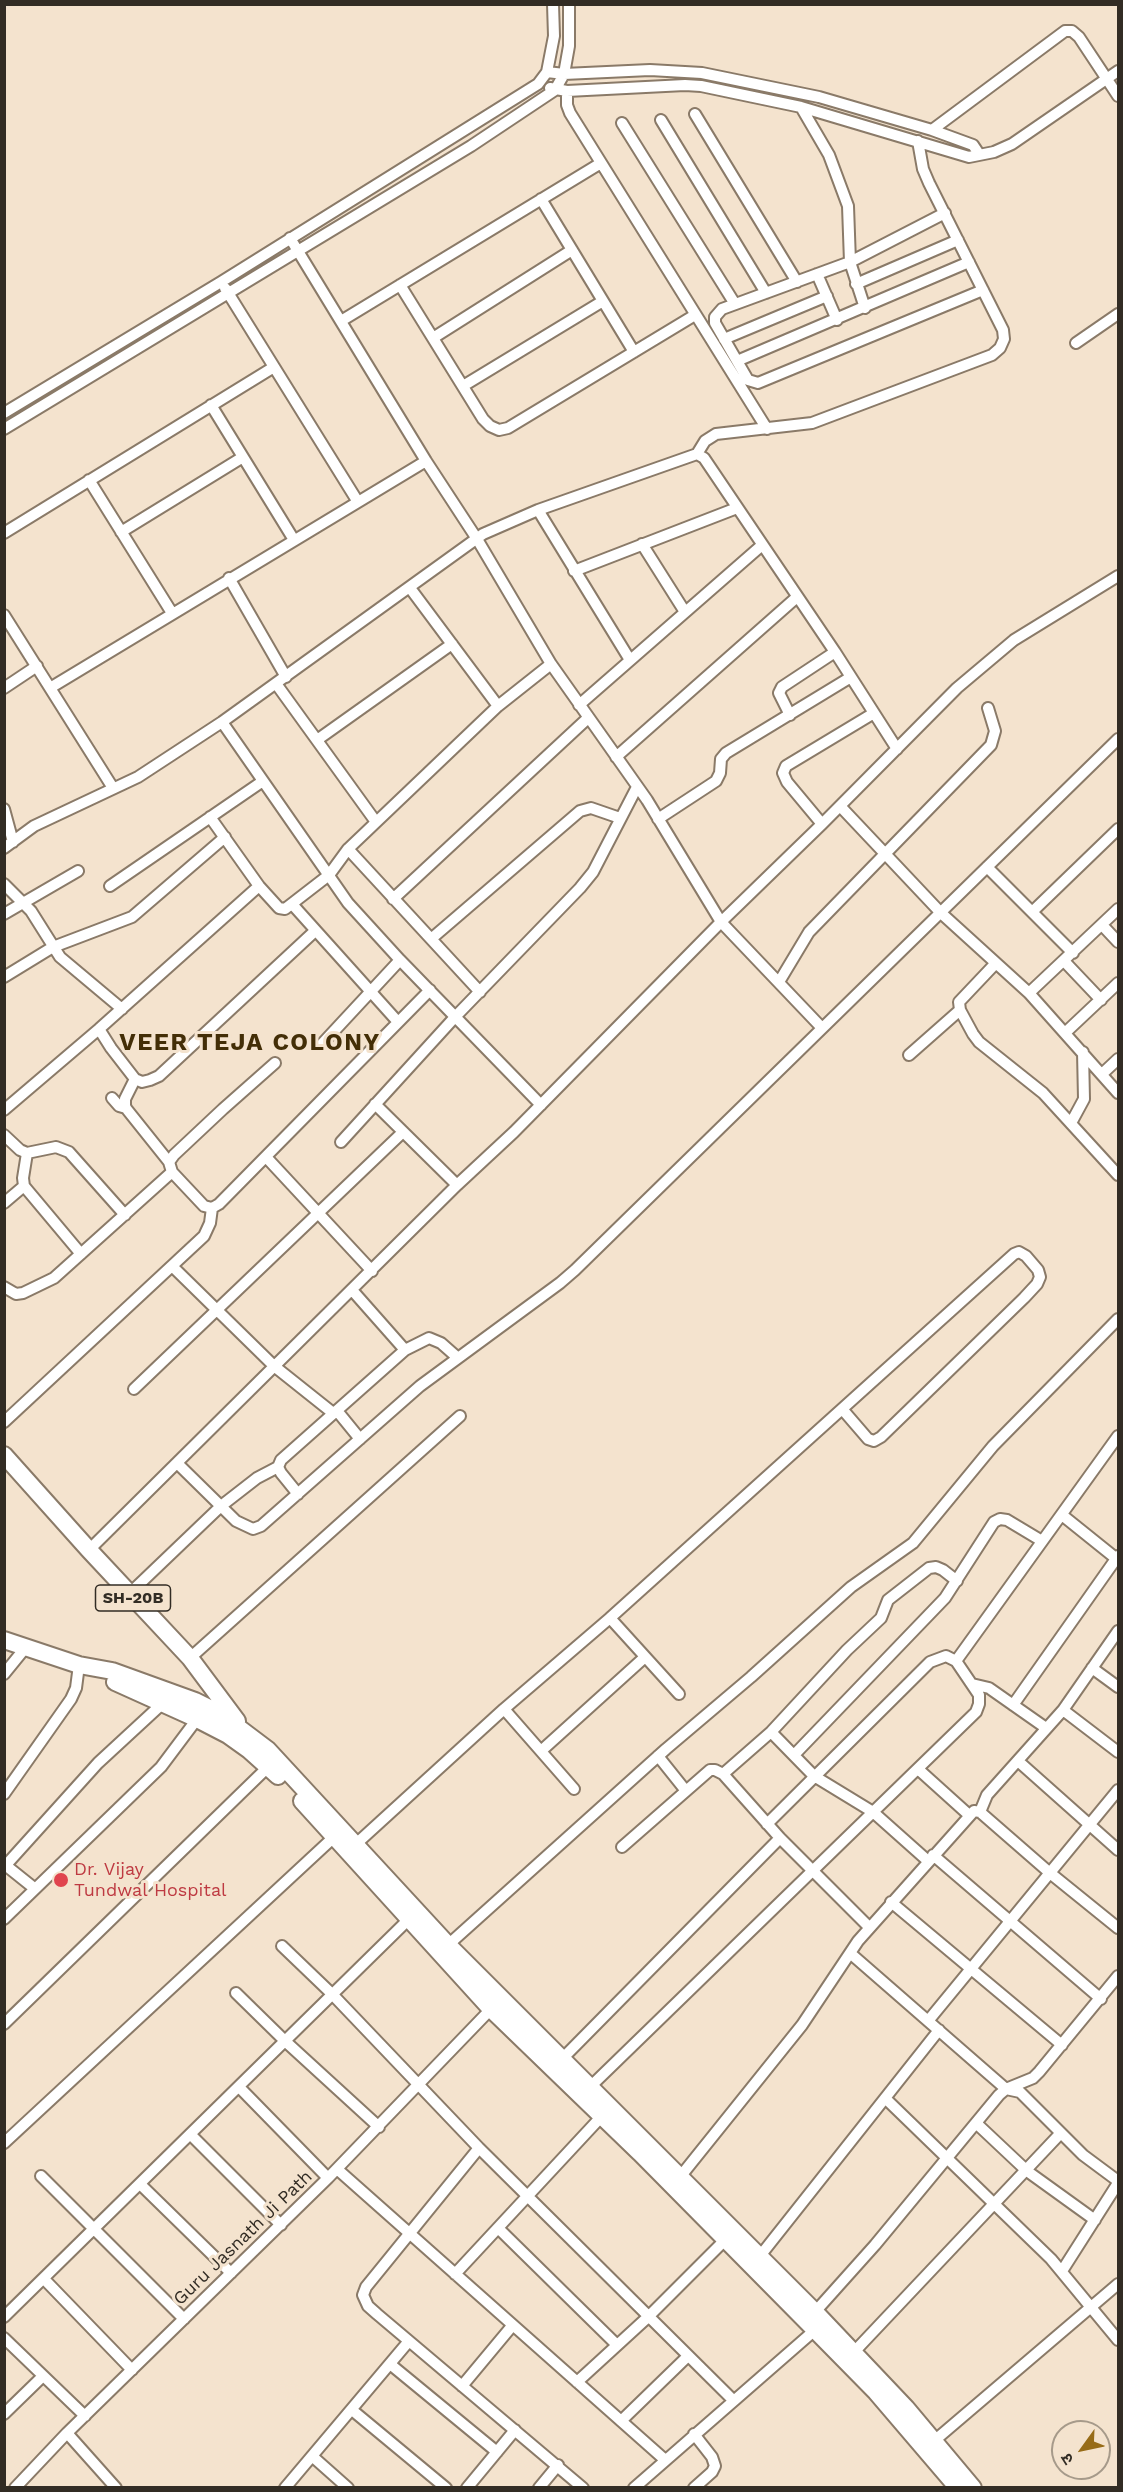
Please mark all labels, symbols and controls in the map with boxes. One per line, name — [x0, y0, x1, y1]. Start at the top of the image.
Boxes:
district label: VEER TEJA COLONY — [119, 1029, 381, 1057]
road number: SH-20B — [96, 1585, 170, 1611]
place label: Dr. Vijay Tundwal Hospital — [74, 1859, 227, 1902]
marker: Dr. Vijay Tundwal Hospital — [52, 1871, 70, 1889]
street label: Guru Jasnath Ji Path — [169, 2166, 317, 2310]
north arrow — [1051, 2420, 1111, 2480]
text: उ — [1057, 2450, 1078, 2468]

